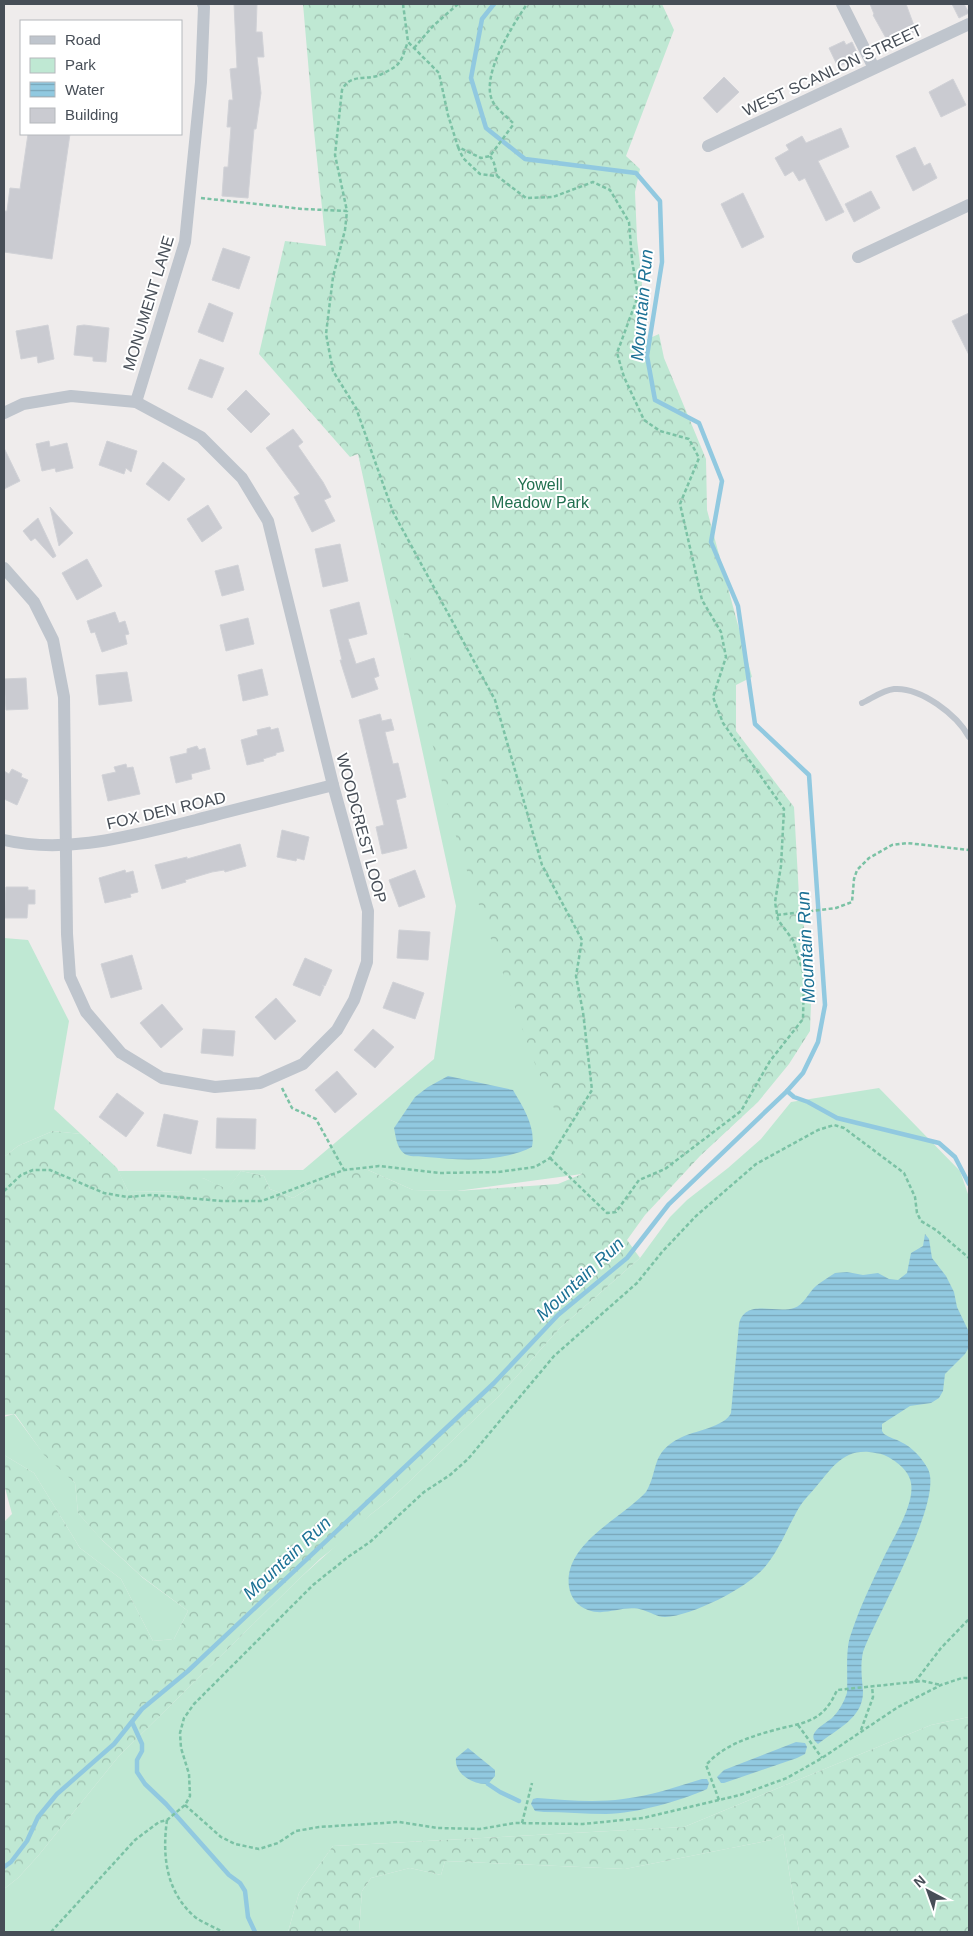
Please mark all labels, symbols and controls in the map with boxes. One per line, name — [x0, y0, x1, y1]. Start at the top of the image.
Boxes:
legend — [20, 20, 182, 135]
street label: WEST SCANLON STREET — [740, 21, 925, 119]
text: Road — [65, 31, 101, 48]
text: Park — [65, 56, 96, 73]
text: Water — [65, 81, 104, 98]
text: Building — [65, 106, 118, 123]
street label: MONUMENT LANE — [120, 234, 177, 373]
water label: Mountain Run — [627, 248, 657, 362]
park label: Yowell Meadow Park — [491, 476, 590, 511]
street label: WOODCREST LOOP — [333, 751, 390, 905]
street label: FOX DEN ROAD — [105, 789, 227, 832]
water label: Mountain Run — [793, 891, 819, 1003]
water label: Mountain Run — [532, 1233, 628, 1325]
water label: Mountain Run — [239, 1512, 335, 1604]
north arrow — [903, 1866, 953, 1916]
text: N — [910, 1872, 929, 1891]

